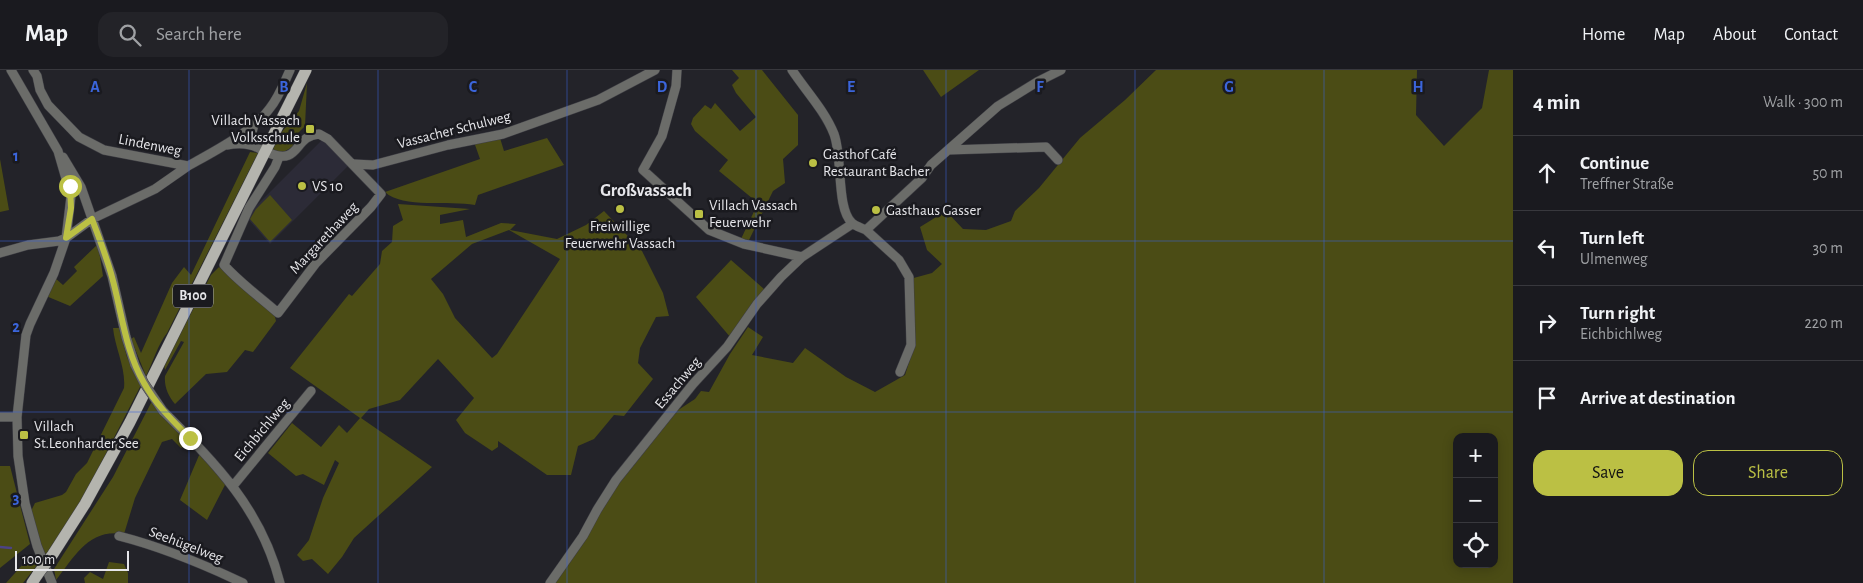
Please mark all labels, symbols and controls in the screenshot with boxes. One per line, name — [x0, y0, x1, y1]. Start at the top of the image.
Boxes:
search box — [98, 12, 448, 57]
icon: search — [116, 21, 144, 49]
text: Map — [25, 22, 68, 46]
text: Search here — [156, 25, 242, 44]
text: Home — [1582, 26, 1625, 44]
text: Map — [1653, 26, 1685, 44]
text: About — [1713, 26, 1756, 44]
text: Contact — [1784, 26, 1838, 44]
text: A — [90, 79, 100, 95]
text: B — [279, 79, 289, 95]
text: C — [469, 79, 478, 95]
text: D — [657, 79, 668, 95]
text: E — [847, 79, 855, 95]
text: F — [1036, 79, 1044, 95]
text: G — [1224, 79, 1234, 95]
text: H — [1412, 79, 1424, 95]
text: 4 min — [1533, 92, 1580, 113]
text: Walk · 300 m — [1763, 94, 1843, 110]
street label: Vassacher Schulweg — [396, 109, 513, 151]
place label: Villach Vassach Volksschule — [211, 113, 300, 145]
marker: Villach Vassach Volksschule — [304, 123, 316, 135]
street label: Lindenweg — [117, 132, 183, 159]
place label: Gasthof Café Restaurant Bacher — [823, 147, 929, 179]
text: 1 — [13, 148, 19, 164]
text: Continue — [1580, 154, 1649, 173]
marker: Gasthof Café Restaurant Bacher — [807, 157, 819, 169]
icon: ahead — [1533, 159, 1561, 187]
text: 50 m — [1812, 165, 1843, 181]
route start — [59, 175, 82, 198]
text: Treffner Straße — [1580, 176, 1674, 192]
place label: VS 10 — [312, 179, 343, 194]
marker: VS 10 — [296, 180, 308, 192]
district label: Großvassach — [600, 182, 692, 200]
place label: Villach Vassach Feuerwehr — [709, 198, 798, 230]
street label: Margarethaweg — [287, 199, 361, 277]
marker: Freiwillige Feuerwehr Vassach — [614, 203, 626, 215]
place label: Gasthaus Gasser — [886, 203, 981, 218]
marker: Gasthaus Gasser — [870, 204, 882, 216]
marker: Villach Vassach Feuerwehr — [693, 208, 705, 220]
place label: Freiwillige Feuerwehr Vassach — [565, 219, 675, 251]
text: Turn left — [1580, 229, 1644, 248]
icon: left — [1533, 234, 1561, 262]
text: 30 m — [1813, 240, 1843, 256]
text: Ulmenweg — [1580, 251, 1648, 267]
road number: B100 — [173, 285, 213, 308]
text: Turn right — [1580, 304, 1655, 323]
icon: right — [1533, 309, 1561, 337]
text: 220 m — [1805, 315, 1843, 331]
text: 2 — [12, 319, 20, 335]
text: Eichbichlweg — [1580, 326, 1662, 342]
street label: Essachweg — [652, 354, 704, 412]
icon: arrive — [1533, 384, 1561, 412]
text: Arrive at destination — [1580, 389, 1736, 408]
street label: Eichbichlweg — [232, 395, 293, 464]
place label: Villach St.Leonharder See — [34, 419, 139, 451]
route end — [179, 427, 202, 450]
marker: Villach St.Leonharder See — [18, 429, 30, 441]
map controls — [1453, 433, 1498, 568]
button: + — [1453, 433, 1498, 478]
button: Save — [1533, 450, 1683, 496]
button: Share — [1693, 450, 1843, 496]
button: − — [1453, 478, 1498, 523]
text: 3 — [13, 490, 20, 506]
button: locate — [1453, 523, 1498, 568]
street label: Seehügelweg — [147, 524, 226, 566]
scale bar — [15, 548, 129, 571]
text: 100 m — [22, 553, 55, 567]

